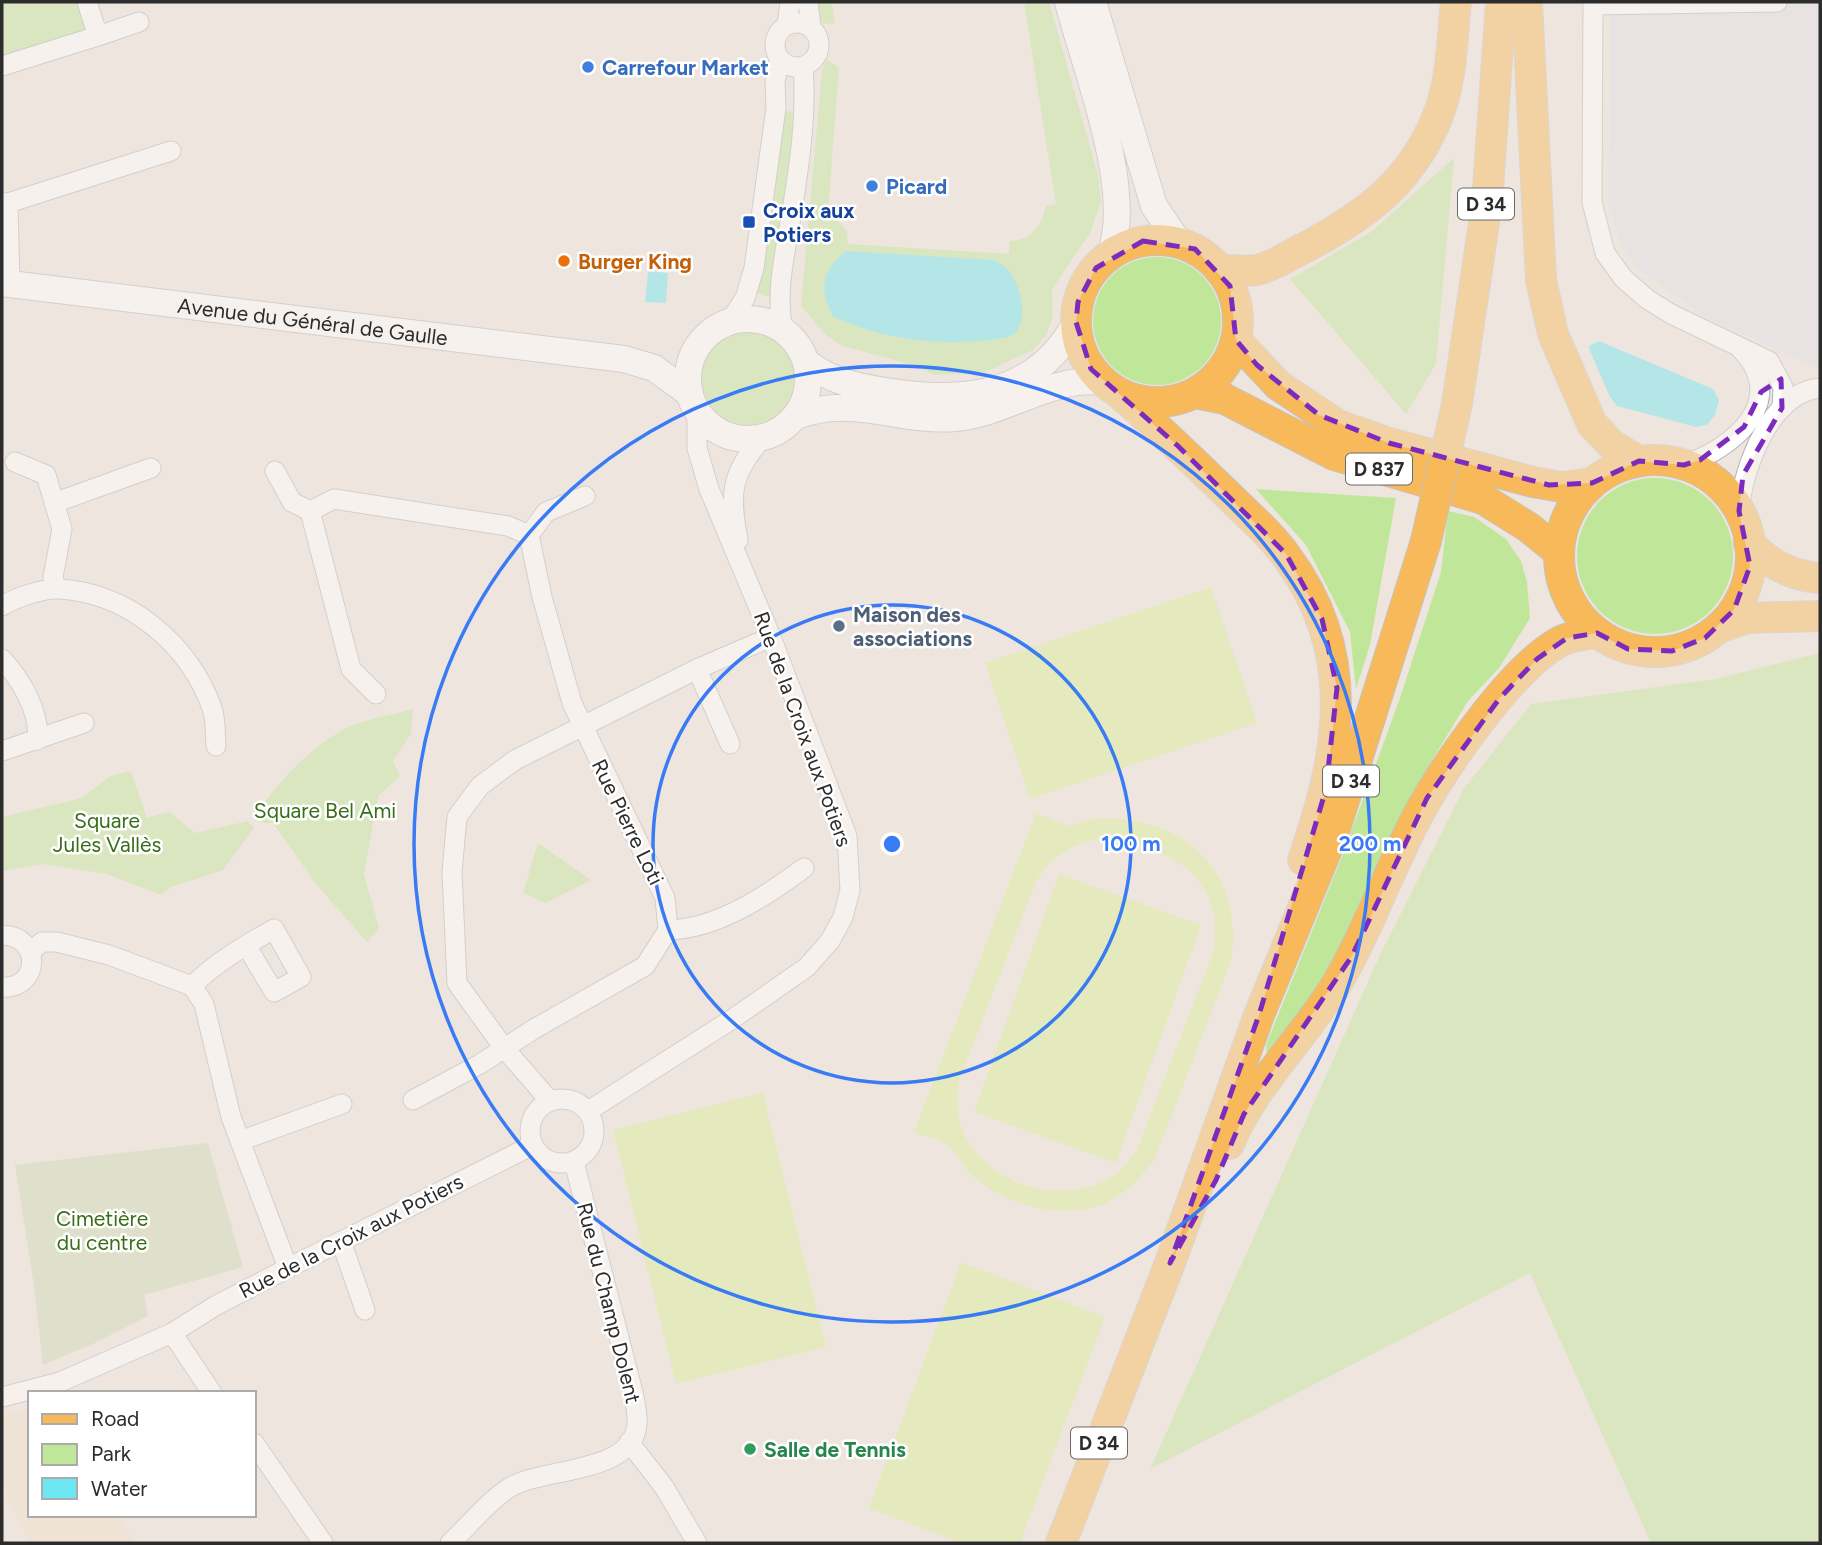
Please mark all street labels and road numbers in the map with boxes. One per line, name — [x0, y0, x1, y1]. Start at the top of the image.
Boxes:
road number: D 34 — [1458, 188, 1514, 220]
street label: Avenue du Général de Gaulle — [176, 292, 449, 350]
road number: D 837 — [1346, 454, 1412, 484]
street label: Rue de la Croix aux Potiers — [749, 608, 857, 850]
street label: Rue Pierre Loti — [587, 755, 669, 889]
road number: D 34 — [1323, 766, 1379, 796]
street label: Rue de la Croix aux Potiers — [235, 1168, 467, 1304]
street label: Rue du Champ Dolent — [572, 1200, 646, 1406]
road number: D 34 — [1071, 1428, 1127, 1458]

